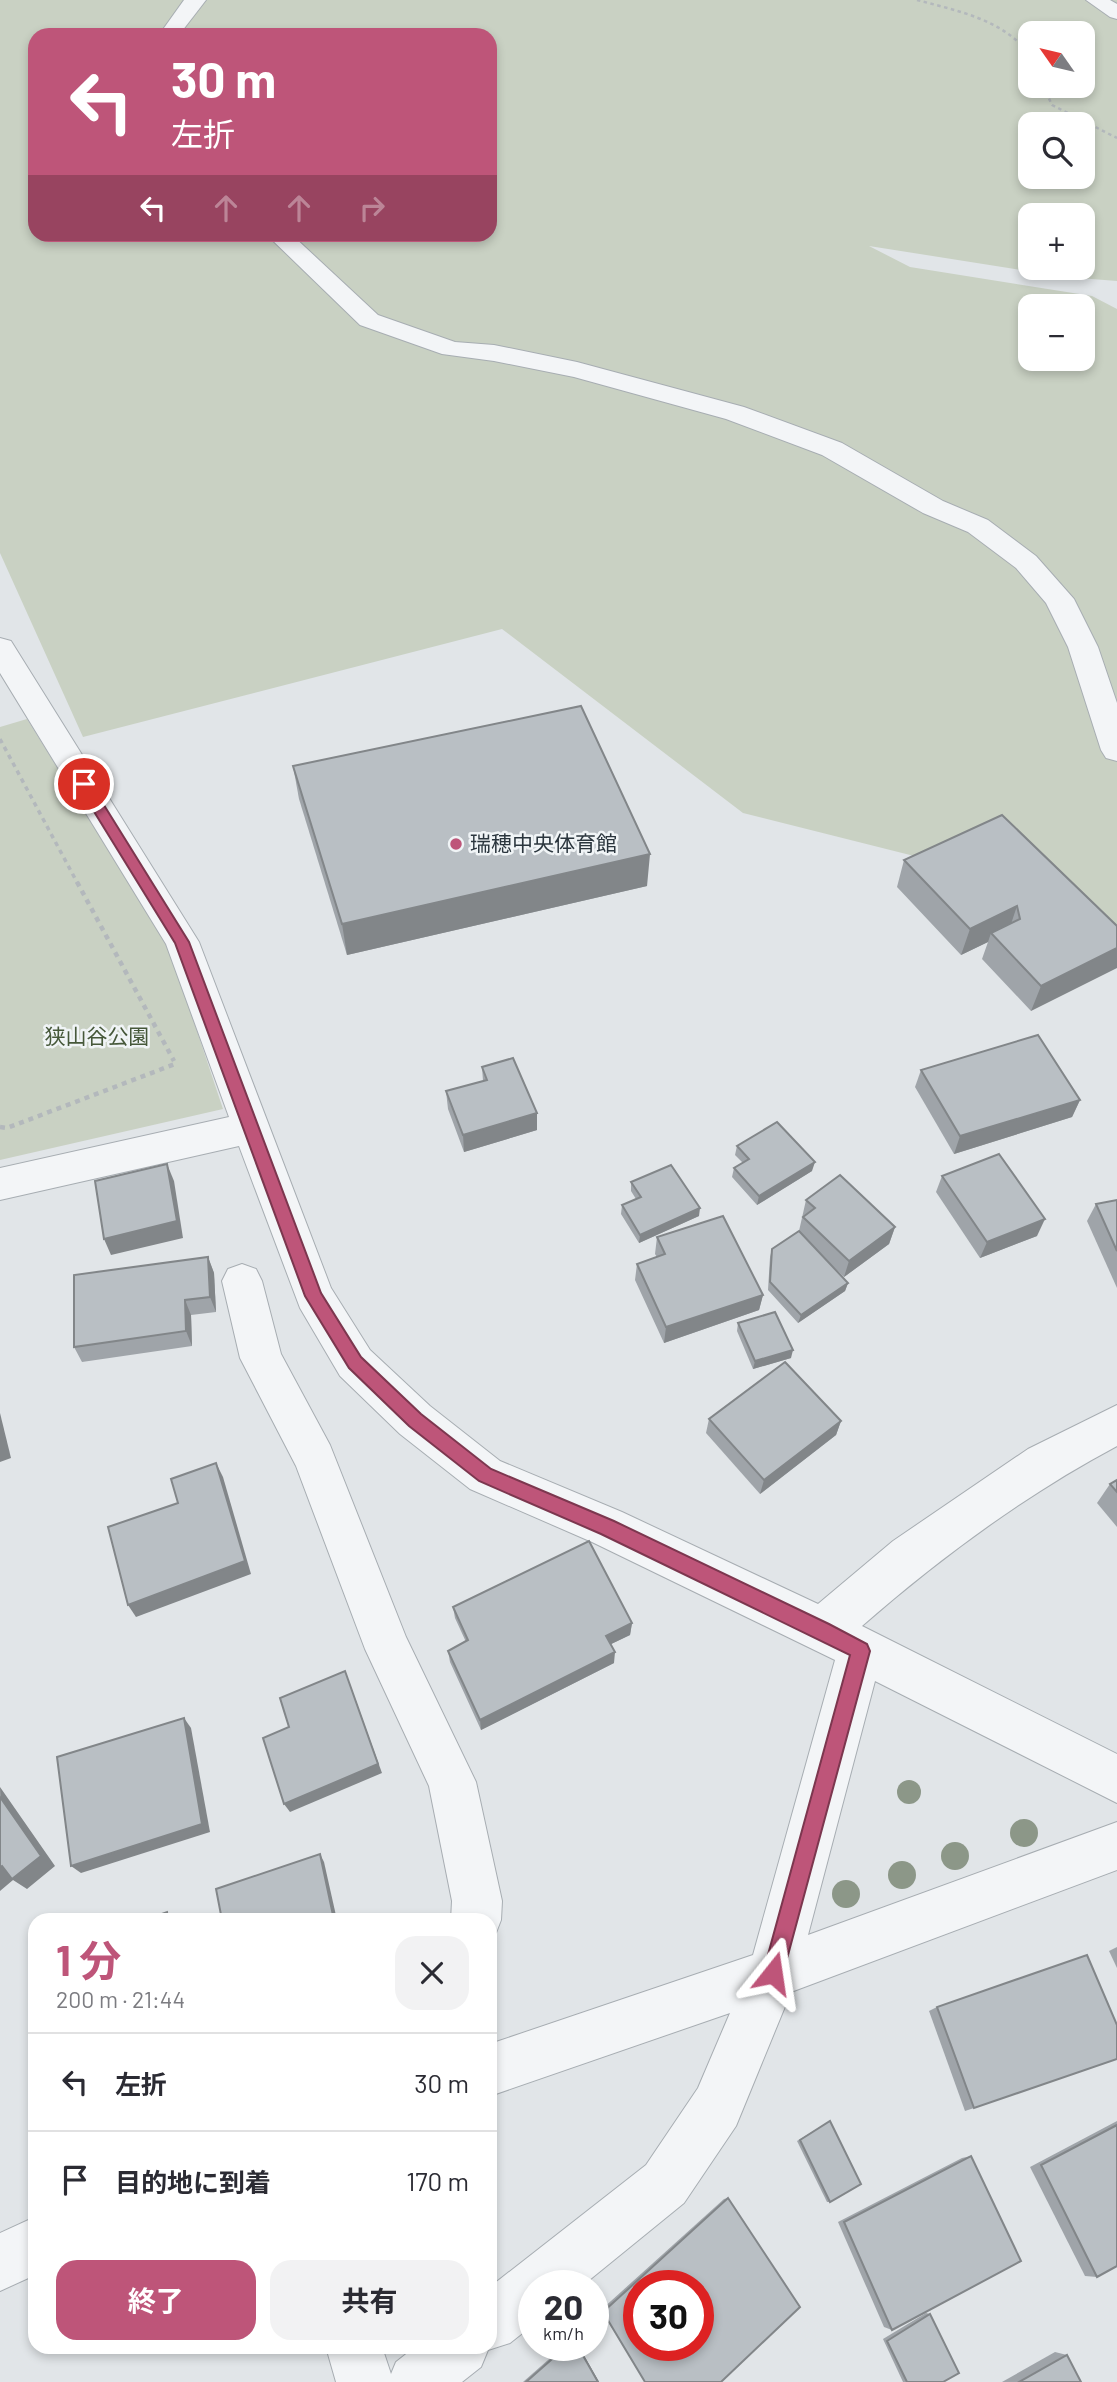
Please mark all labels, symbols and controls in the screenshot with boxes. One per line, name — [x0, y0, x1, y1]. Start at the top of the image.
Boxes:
north arrow — [1018, 21, 1096, 98]
map controls — [1018, 21, 1095, 371]
text: 30 m — [171, 49, 276, 108]
icon: left — [56, 56, 147, 147]
button: search — [1018, 112, 1095, 189]
text: 左折 — [171, 114, 235, 152]
icon: left — [134, 189, 172, 227]
icon: ahead — [207, 189, 245, 227]
icon: ahead — [280, 189, 318, 227]
icon: right — [353, 189, 391, 227]
button: + — [1018, 203, 1095, 280]
button: − — [1018, 294, 1095, 371]
pin — [54, 754, 114, 814]
icon: arrive — [65, 765, 103, 803]
place label: 瑞穂中央体育館 — [470, 830, 617, 855]
marker: 瑞穂中央体育館 — [448, 836, 464, 852]
park label: 狭山谷公園 — [45, 1023, 150, 1048]
text: 1 分 — [56, 1934, 121, 1984]
button: close — [395, 1936, 469, 2010]
position arrow — [736, 1936, 810, 2010]
text: 200 m · 21:44 — [56, 1985, 185, 2013]
icon: left — [56, 2063, 94, 2101]
text: 30 m — [414, 2067, 469, 2098]
text: 左折 — [115, 2068, 167, 2099]
icon: arrive — [56, 2161, 94, 2199]
text: 170 m — [406, 2165, 469, 2196]
text: 目的地に到着 — [115, 2166, 271, 2197]
button: 終了 — [56, 2260, 256, 2340]
button: 共有 — [270, 2260, 469, 2340]
speed limit sign: 30 — [623, 2270, 714, 2361]
text: 20 — [544, 2285, 583, 2327]
text: km/h — [543, 2322, 584, 2344]

